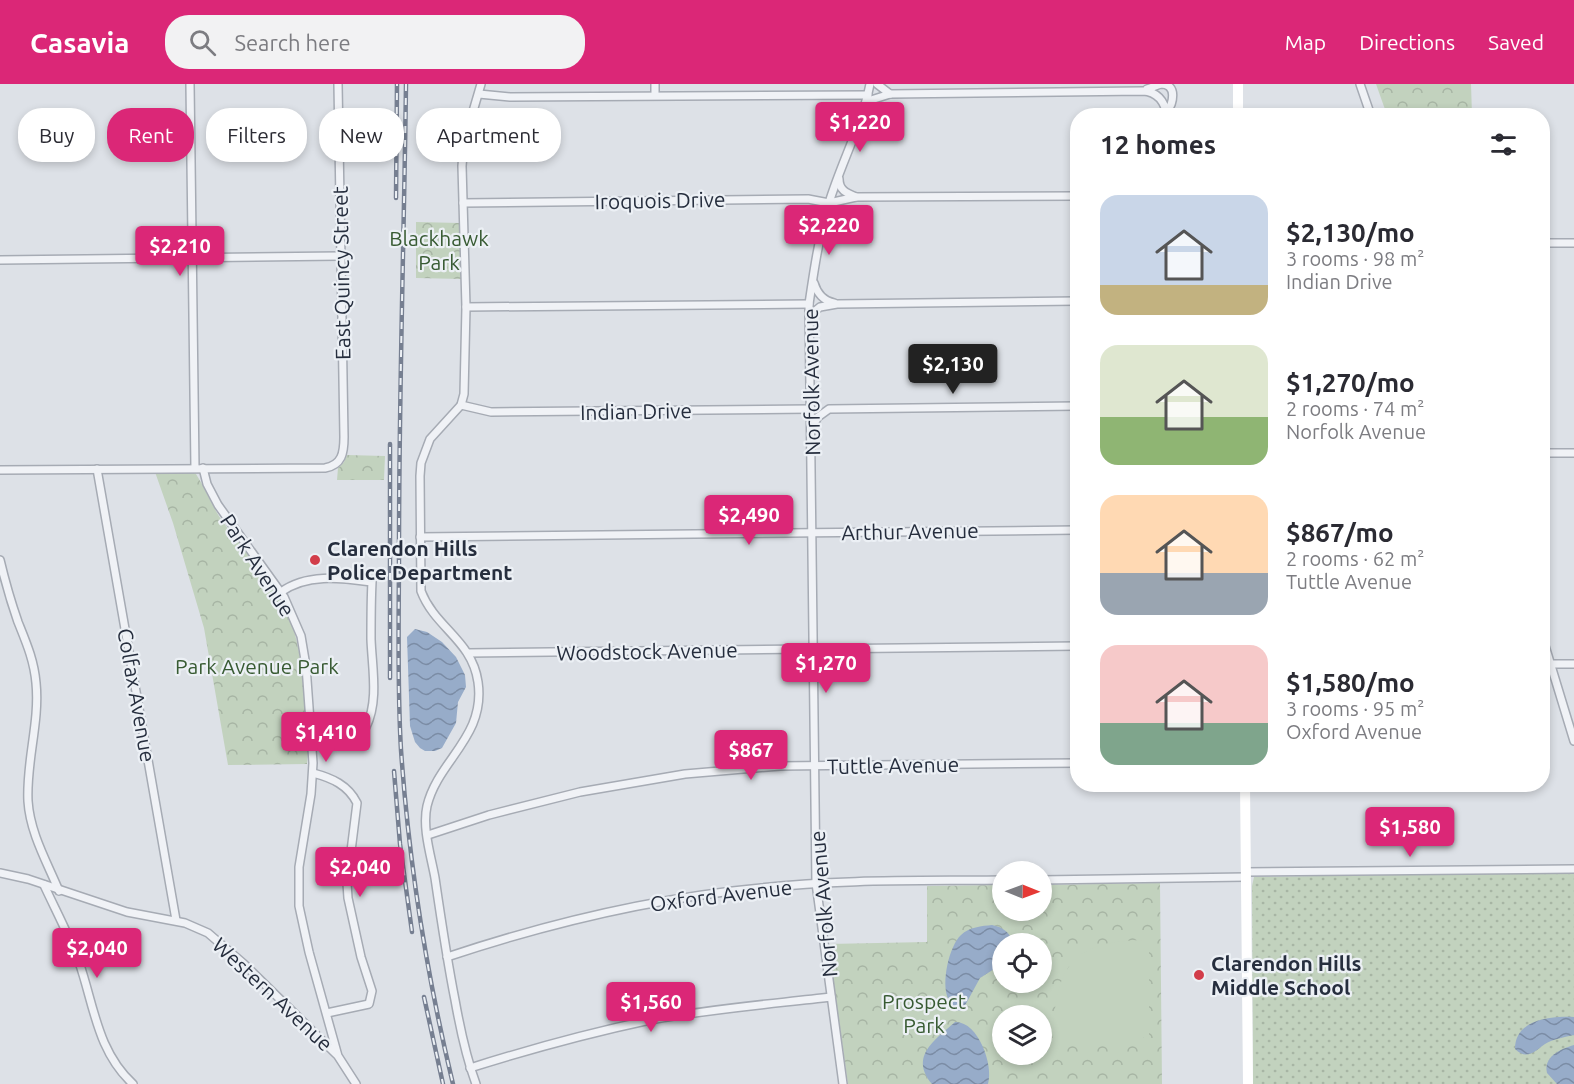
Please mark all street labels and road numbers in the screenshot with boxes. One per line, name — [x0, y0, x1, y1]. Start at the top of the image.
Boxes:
street label: East Quincy Street — [327, 186, 355, 360]
street label: Iroquois Drive — [594, 187, 726, 213]
street label: Norfolk Avenue — [798, 308, 824, 456]
street label: Indian Drive — [580, 398, 692, 424]
street label: Park Avenue — [216, 509, 300, 621]
street label: Arthur Avenue — [841, 518, 979, 544]
street label: Colfax Avenue — [113, 626, 161, 764]
street label: Woodstock Avenue — [556, 637, 738, 665]
street label: Tuttle Avenue — [827, 752, 959, 778]
street label: Norfolk Avenue — [805, 830, 841, 978]
street label: Oxford Avenue — [649, 874, 793, 916]
street label: Western Avenue — [208, 932, 338, 1056]

